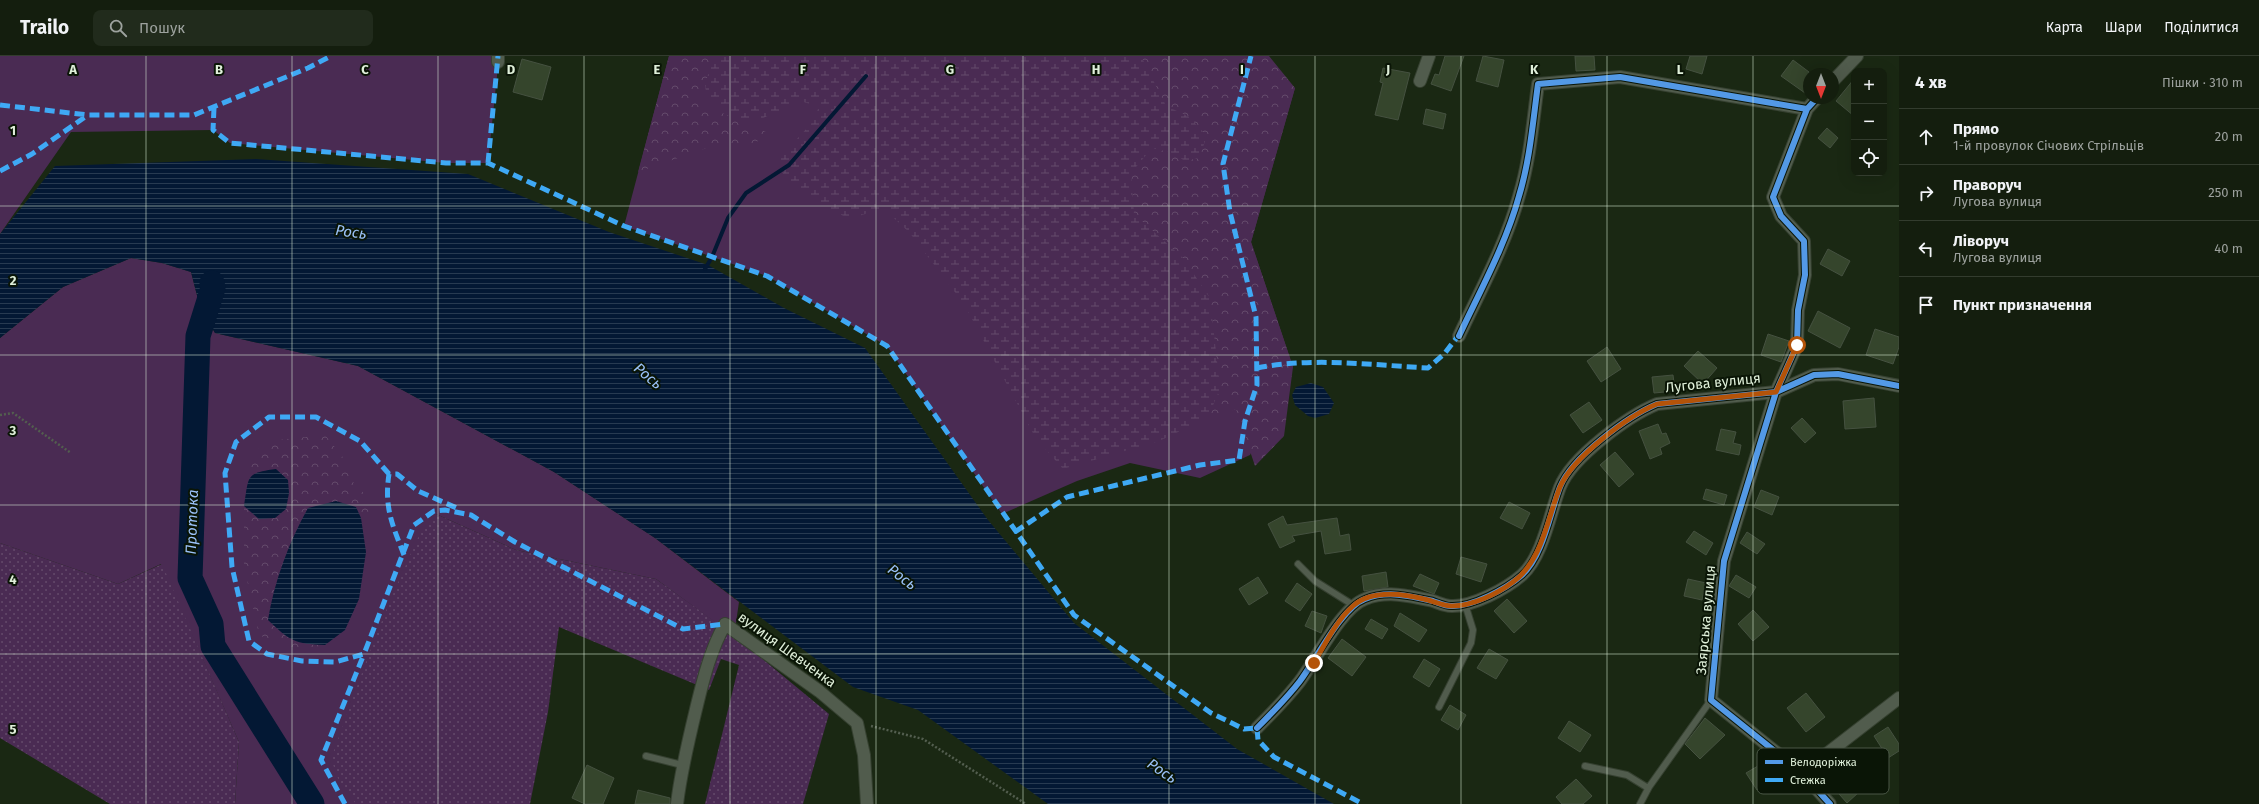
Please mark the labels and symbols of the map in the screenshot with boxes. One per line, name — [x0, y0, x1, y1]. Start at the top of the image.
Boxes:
text: A — [68, 62, 77, 77]
text: B — [215, 62, 223, 77]
text: C — [361, 62, 369, 77]
text: D — [507, 62, 516, 77]
text: E — [654, 62, 661, 77]
text: F — [800, 62, 807, 77]
text: G — [946, 62, 954, 77]
text: H — [1092, 62, 1100, 77]
text: I — [1240, 62, 1244, 77]
text: J — [1385, 62, 1390, 77]
text: K — [1530, 62, 1539, 77]
text: L — [1677, 62, 1684, 77]
north arrow — [1803, 68, 1839, 104]
text: 1 — [10, 123, 16, 138]
water label: Рось — [334, 221, 368, 243]
text: 2 — [10, 273, 17, 288]
route start — [1788, 336, 1806, 354]
water label: Рось — [630, 359, 666, 393]
street label: Лугова вулиця — [1664, 370, 1762, 396]
text: 3 — [9, 423, 17, 438]
water label: Протока — [182, 489, 202, 555]
water label: Рось — [884, 560, 920, 594]
street label: Заярська вулиця — [1693, 564, 1719, 676]
text: 4 — [9, 572, 17, 587]
street label: вулиця Шевченка — [735, 609, 839, 691]
route end — [1305, 654, 1323, 672]
text: 5 — [10, 722, 17, 737]
legend — [1757, 748, 1889, 794]
water label: Рось — [1144, 755, 1180, 787]
text: Велодоріжка — [1790, 756, 1857, 769]
text: Стежка — [1790, 774, 1826, 787]

